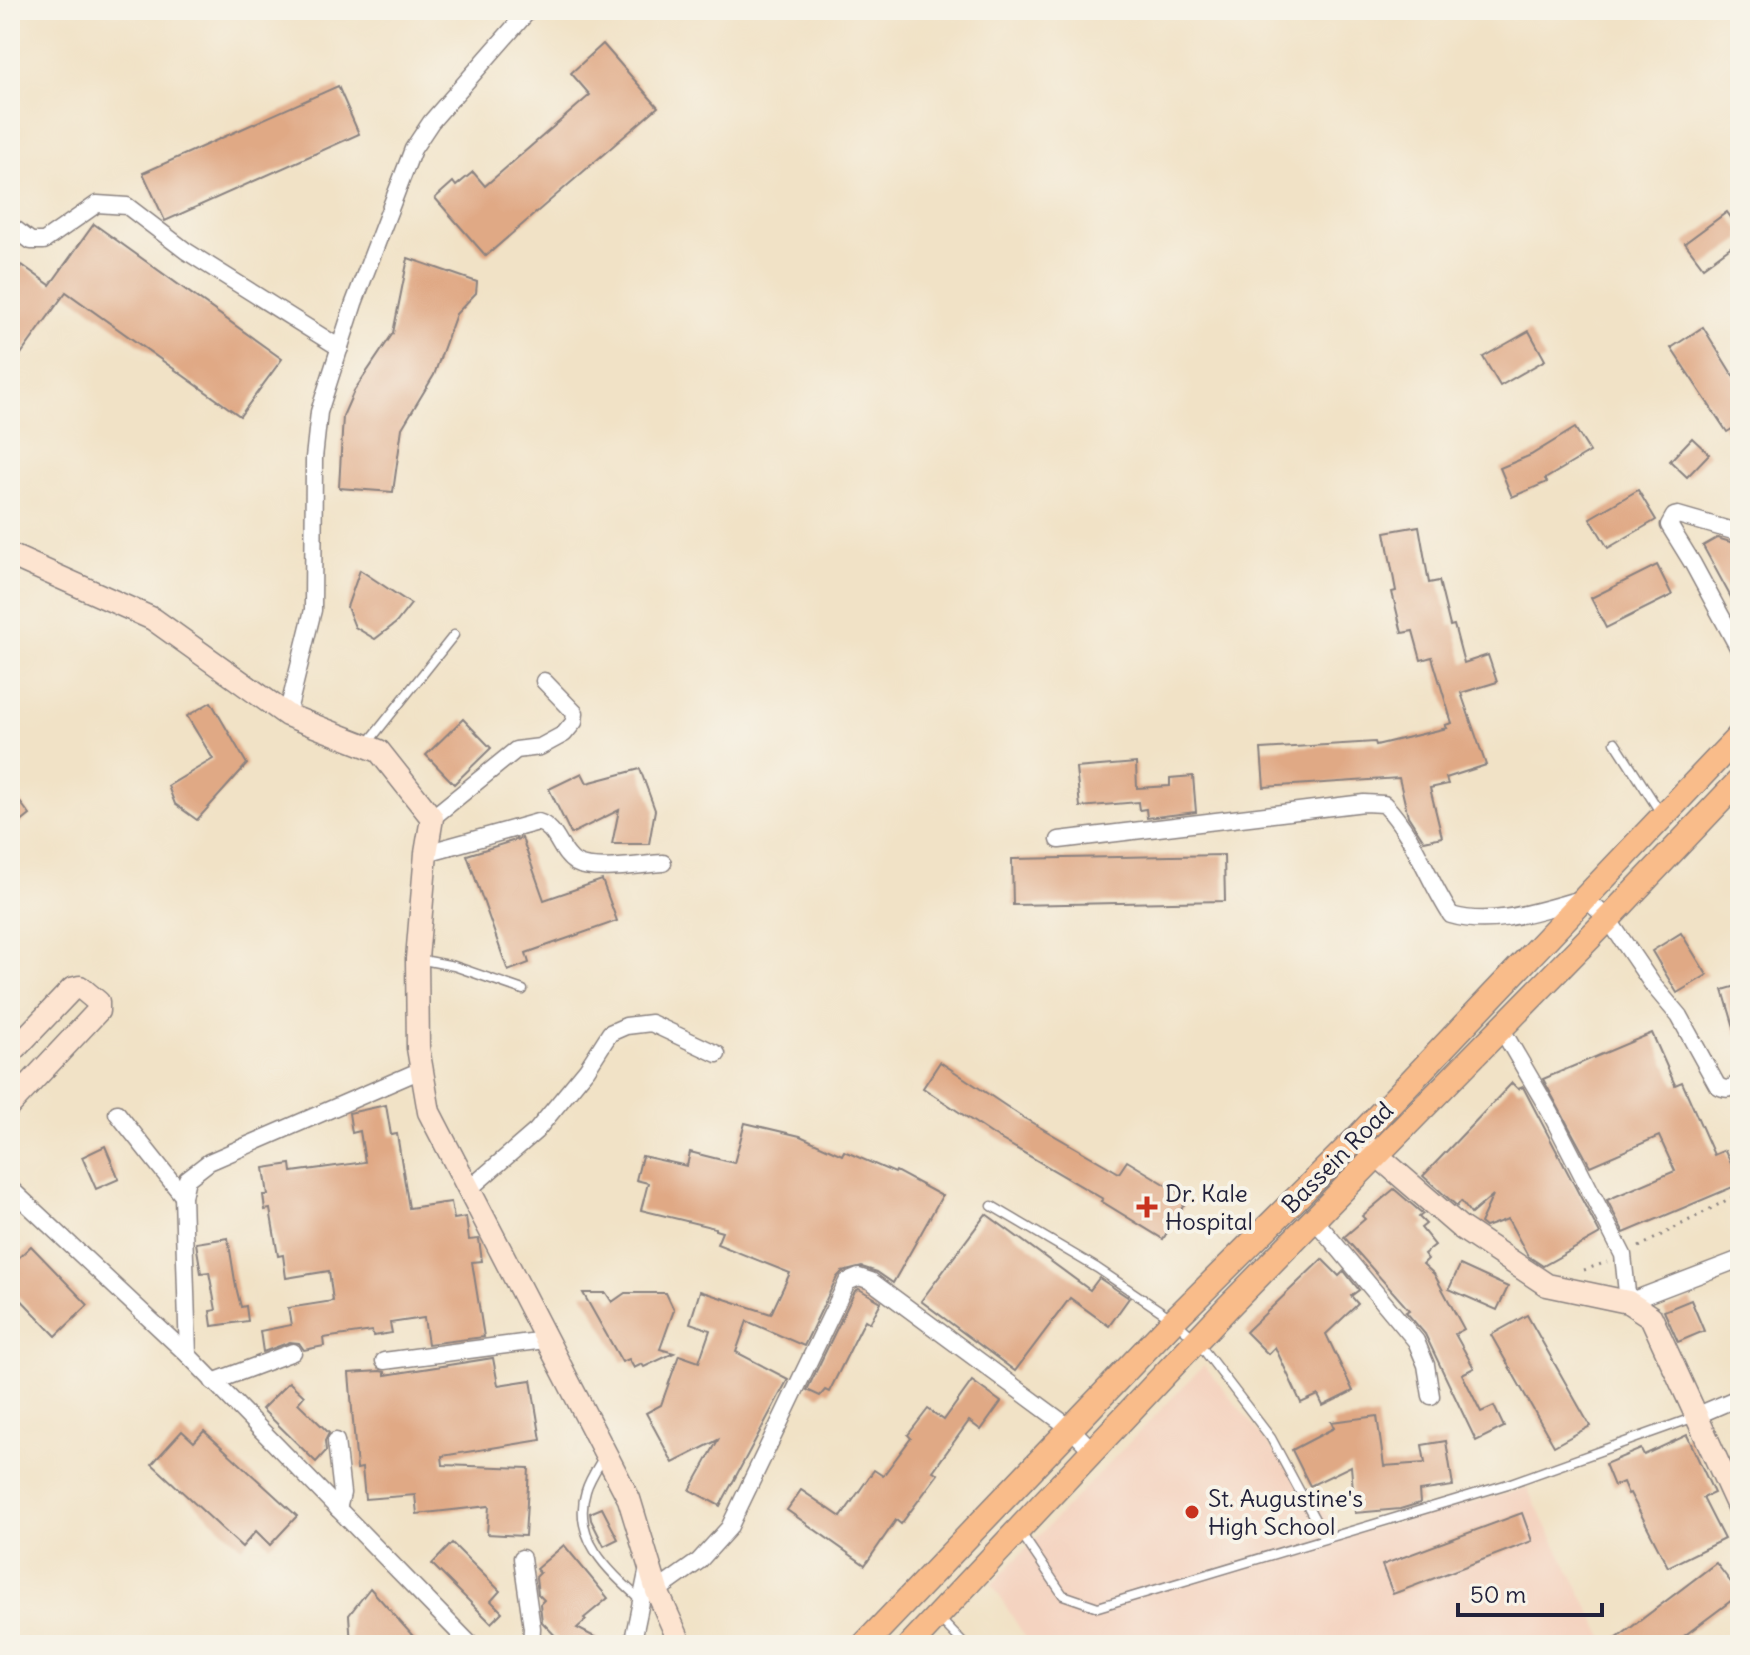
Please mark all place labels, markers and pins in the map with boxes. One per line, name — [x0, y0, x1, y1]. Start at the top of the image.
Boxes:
place label: Dr. Kale Hospital — [1165, 1178, 1253, 1236]
marker: Dr. Kale Hospital — [1136, 1196, 1158, 1218]
place label: St. Augustine's High School — [1208, 1483, 1363, 1541]
marker: St. Augustine's High School — [1183, 1503, 1201, 1521]

